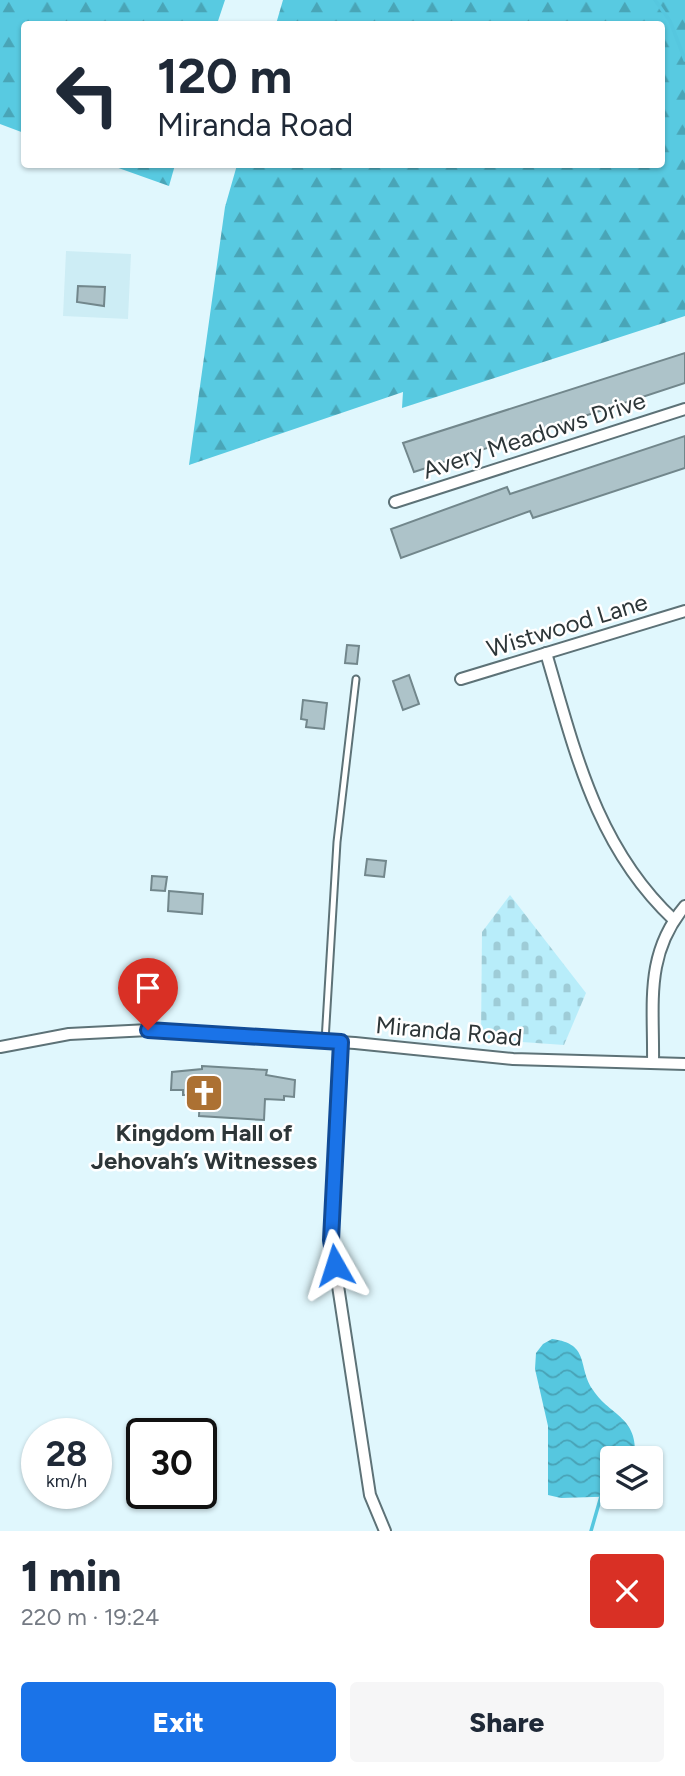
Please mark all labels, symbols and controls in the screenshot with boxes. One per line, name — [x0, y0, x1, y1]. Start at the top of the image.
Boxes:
text: 120 m — [157, 46, 292, 105]
icon: left — [42, 49, 133, 140]
text: Miranda Road — [157, 106, 353, 144]
street label: Avery Meadows Drive — [419, 385, 649, 485]
street label: Wistwood Lane — [483, 587, 651, 663]
pin — [118, 958, 178, 1030]
icon: arrive — [129, 969, 167, 1007]
street label: Miranda Road — [374, 1010, 524, 1052]
church icon: Kingdom Hall of Jehovah’s Witnesses — [183, 1072, 225, 1114]
place label: Kingdom Hall of Jehovah’s Witnesses — [91, 1118, 317, 1175]
position arrow — [298, 1228, 372, 1302]
speed limit sign: 30 — [126, 1418, 217, 1509]
text: 28 — [46, 1433, 87, 1475]
map controls — [600, 1446, 663, 1509]
button: layers — [600, 1446, 663, 1509]
text: km/h — [46, 1470, 87, 1492]
text: 1 min — [21, 1551, 121, 1602]
button: close — [590, 1554, 664, 1628]
text: 220 m · 19:24 — [21, 1603, 159, 1631]
button: Exit — [21, 1682, 336, 1762]
button: Share — [350, 1682, 664, 1762]

